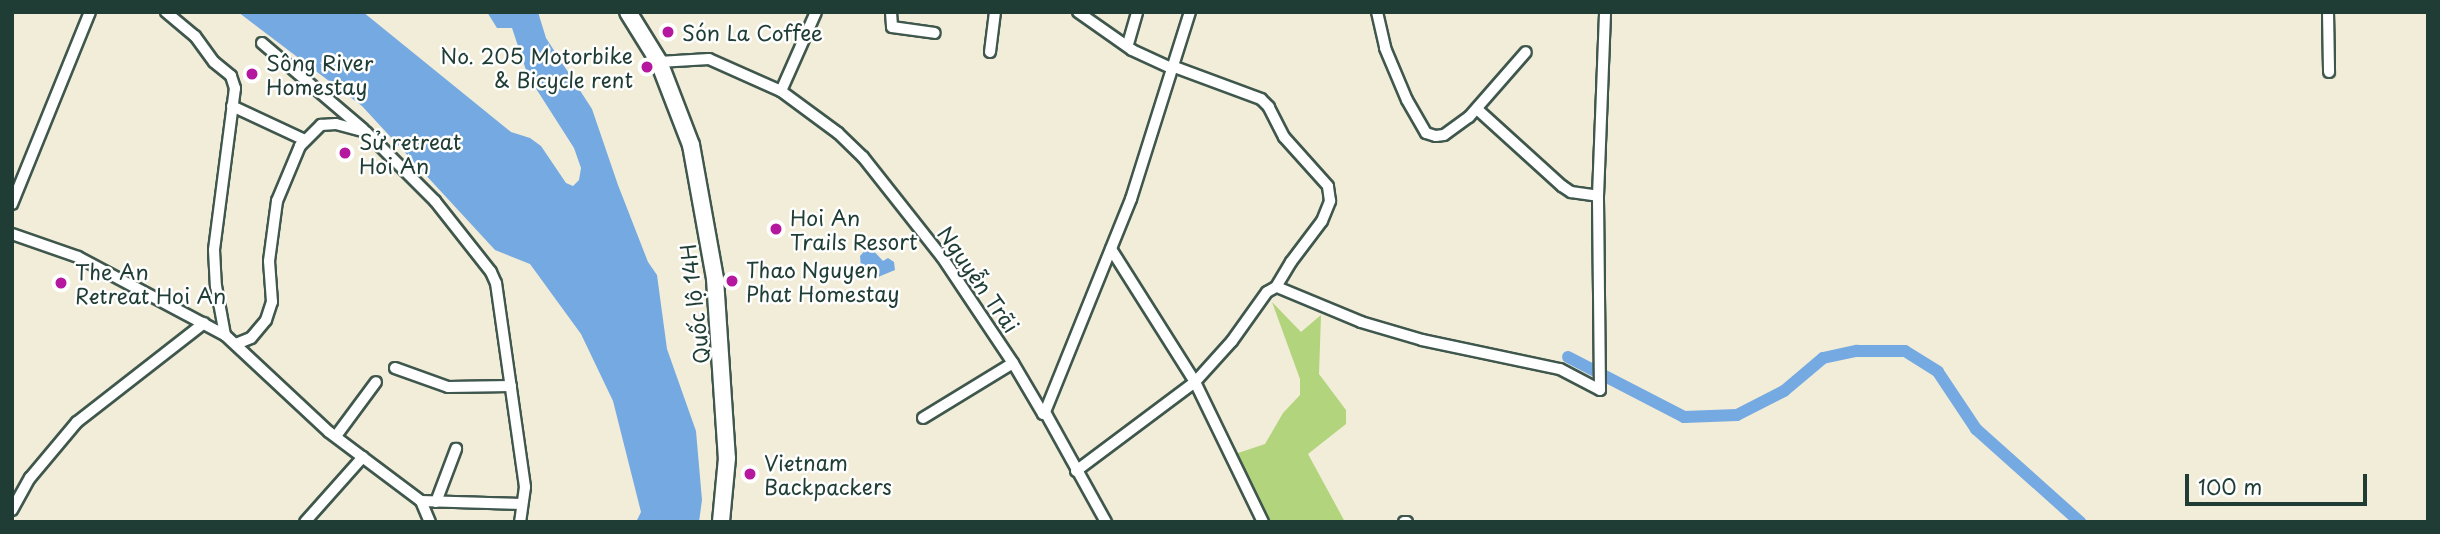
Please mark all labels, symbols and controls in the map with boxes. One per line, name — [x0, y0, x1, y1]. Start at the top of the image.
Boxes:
place label: Són La Coffee — [682, 19, 824, 45]
marker: Són La Coffee — [660, 24, 676, 40]
place label: No. 205 Motorbike & Bicycle rent — [441, 42, 633, 92]
place label: Sông River Homestay — [266, 49, 374, 99]
marker: No. 205 Motorbike & Bicycle rent — [639, 59, 655, 75]
marker: Sông River Homestay — [244, 66, 260, 82]
place label: Sử retreat Hoi An — [359, 128, 462, 178]
marker: Sử retreat Hoi An — [337, 145, 353, 161]
place label: Hoi An Trails Resort — [790, 204, 919, 254]
marker: Hoi An Trails Resort — [768, 221, 784, 237]
street label: Nguyễn Trãi — [933, 221, 1025, 337]
street label: Quốc lộ 14H — [674, 242, 714, 366]
place label: Thao Nguyen Phat Homestay — [746, 256, 900, 306]
place label: The An Retreat Hoi An — [75, 258, 225, 308]
marker: Thao Nguyen Phat Homestay — [724, 273, 740, 289]
marker: The An Retreat Hoi An — [53, 275, 69, 291]
place label: Vietnam Backpackers — [764, 449, 892, 499]
scale bar — [2188, 461, 2370, 505]
marker: Vietnam Backpackers — [742, 466, 758, 482]
text: 100 m — [2198, 470, 2262, 502]

